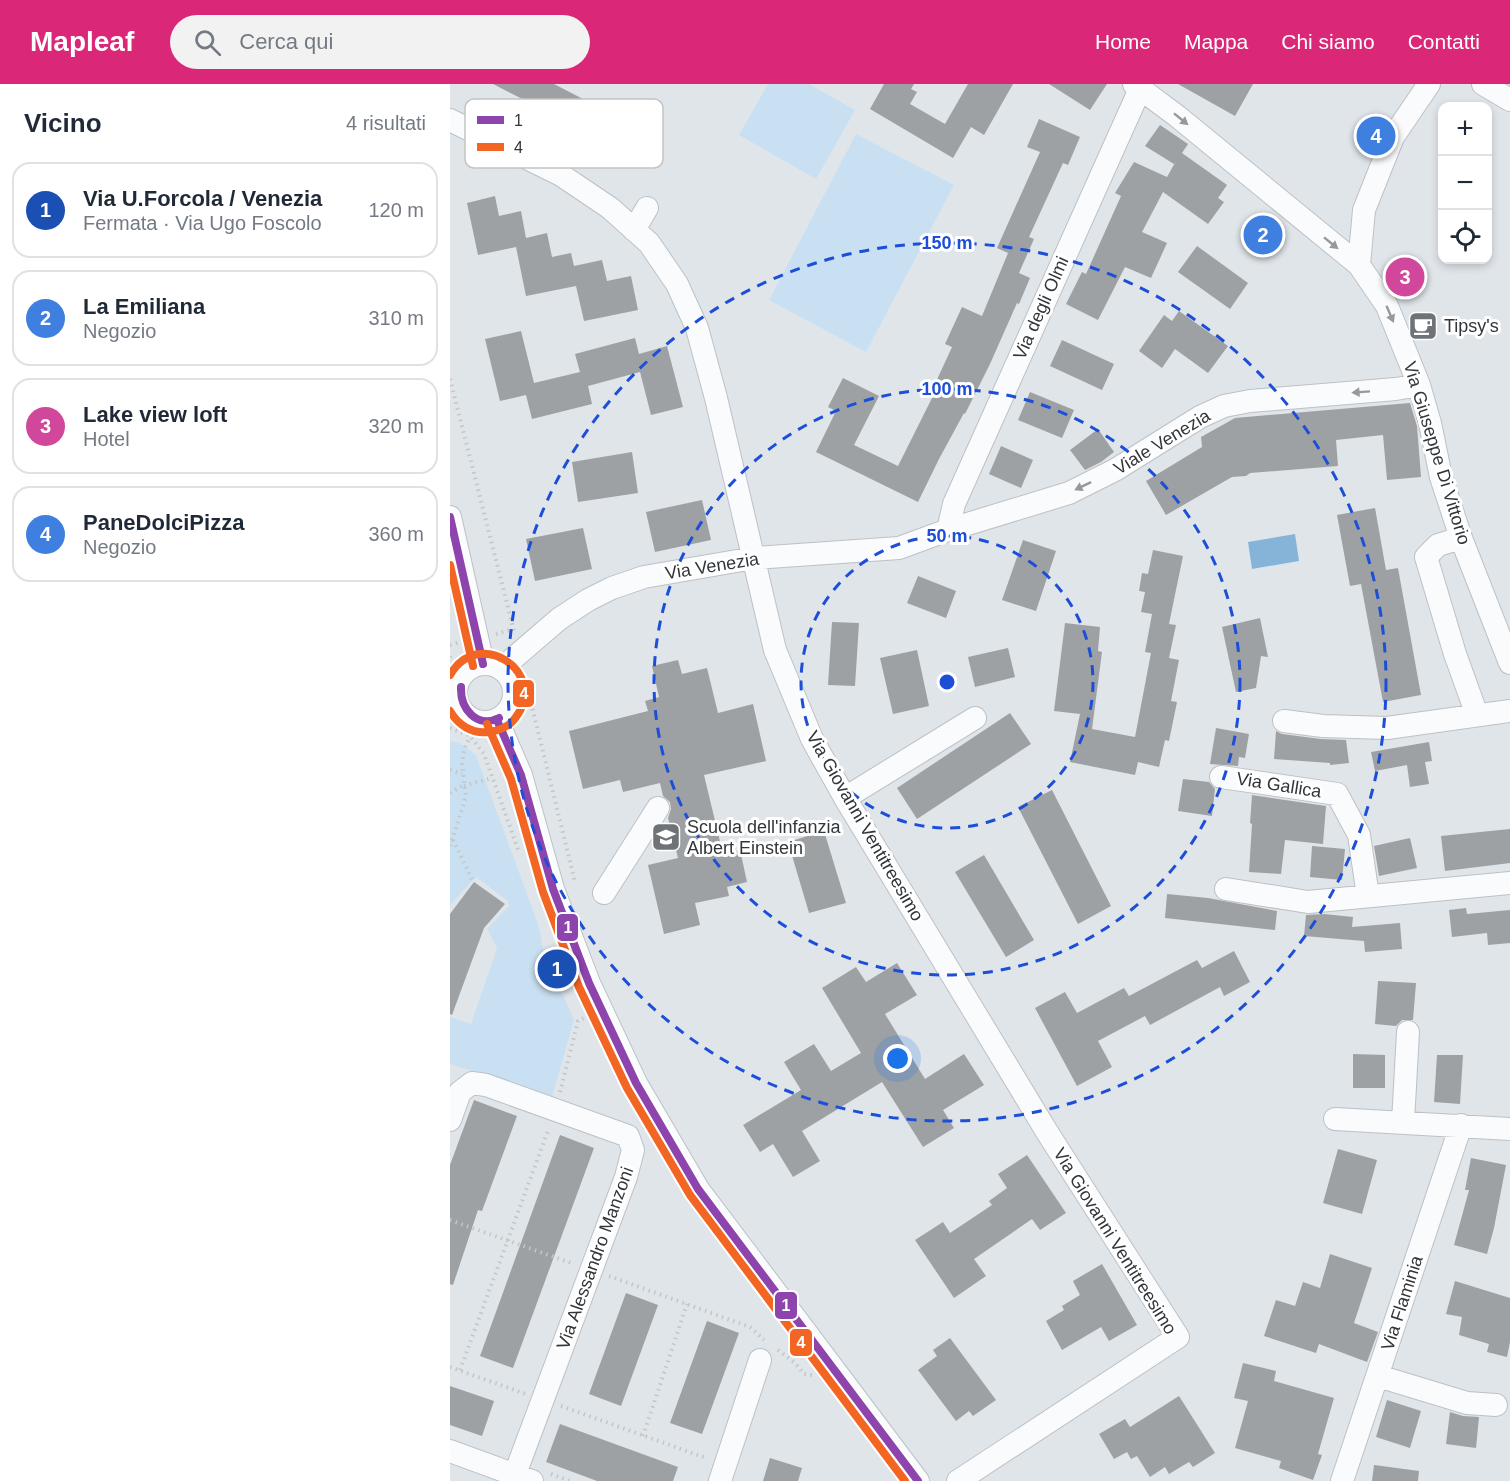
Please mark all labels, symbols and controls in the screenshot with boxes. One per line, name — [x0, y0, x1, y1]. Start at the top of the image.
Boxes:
search box — [170, 15, 590, 69]
text: Mapleaf — [30, 26, 134, 57]
icon: search — [191, 26, 224, 59]
text: Cerca qui — [239, 29, 333, 54]
text: Home — [1095, 30, 1151, 53]
text: Mappa — [1184, 30, 1248, 53]
text: Chi siamo — [1281, 30, 1375, 53]
text: Contatti — [1408, 30, 1480, 53]
legend — [465, 99, 663, 168]
map controls — [1438, 102, 1492, 264]
button: + — [1438, 102, 1492, 156]
text: Vicino — [24, 108, 102, 138]
text: 4 risultati — [346, 112, 426, 134]
text: 1 — [514, 112, 523, 129]
one-way arrow — [1173, 112, 1188, 125]
pin: 4 — [1356, 113, 1396, 158]
text: 4 — [514, 139, 523, 156]
button: − — [1438, 156, 1492, 210]
text: Via U.Forcola / Venezia — [83, 186, 322, 211]
text: 1 — [40, 199, 51, 221]
text: 120 m — [368, 199, 424, 221]
button: locate — [1438, 210, 1492, 264]
text: Fermata · Via Ugo Foscolo — [83, 212, 322, 234]
pin: 2 — [1244, 212, 1282, 258]
text: 150 m — [921, 233, 973, 253]
one-way arrow — [1323, 236, 1339, 249]
street label: Via degli Olmi — [1009, 253, 1073, 363]
pin: 3 — [1386, 254, 1424, 300]
text: La Emiliana — [83, 294, 205, 319]
one-way arrow — [1386, 305, 1395, 323]
text: 2 — [40, 307, 51, 329]
text: 310 m — [368, 307, 424, 329]
cafe icon: Tipsy's — [1407, 310, 1439, 342]
place label: Tipsy's — [1444, 316, 1499, 336]
text: Negozio — [83, 320, 156, 342]
street label: Via Giuseppe Di Vittorio — [1400, 359, 1474, 547]
text: 100 m — [921, 379, 973, 399]
one-way arrow — [1351, 387, 1370, 397]
text: Lake view loft — [83, 402, 227, 427]
street label: Viale Venezia — [1110, 405, 1215, 479]
text: 3 — [40, 415, 51, 437]
text: 320 m — [368, 415, 424, 437]
text: Hotel — [83, 428, 130, 450]
one-way arrow — [1075, 481, 1092, 491]
text: PaneDolciPizza — [83, 510, 244, 535]
text: 4 — [40, 523, 51, 545]
text: 360 m — [368, 523, 424, 545]
text: 50 m — [926, 526, 968, 546]
text: Negozio — [83, 536, 156, 558]
street label: Via Venezia — [664, 549, 761, 583]
centre of rings — [937, 672, 957, 692]
line badge: 4 — [512, 679, 535, 708]
text: 4 — [520, 685, 529, 702]
street label: Via Giovanni Ventitreesimo — [802, 728, 928, 924]
street label: Via Gallica — [1235, 768, 1324, 802]
place label: Scuola dell'infanzia Albert Einstein — [687, 817, 842, 858]
school or university icon: Scuola dell'infanzia Albert Einstein — [650, 821, 682, 853]
line badge: 1 — [556, 913, 579, 942]
text: 1 — [564, 919, 573, 936]
pin: 1 — [538, 946, 576, 992]
your location — [883, 1044, 912, 1073]
street label: Via Giovanni Ventitreesimo — [1049, 1144, 1181, 1338]
street label: Via Alessandro Manzoni — [553, 1164, 637, 1352]
street label: Via Flaminia — [1377, 1252, 1427, 1353]
line badge: 1 — [774, 1291, 798, 1320]
text: 1 — [782, 1297, 791, 1314]
line badge: 4 — [789, 1328, 813, 1357]
text: 4 — [797, 1334, 806, 1351]

